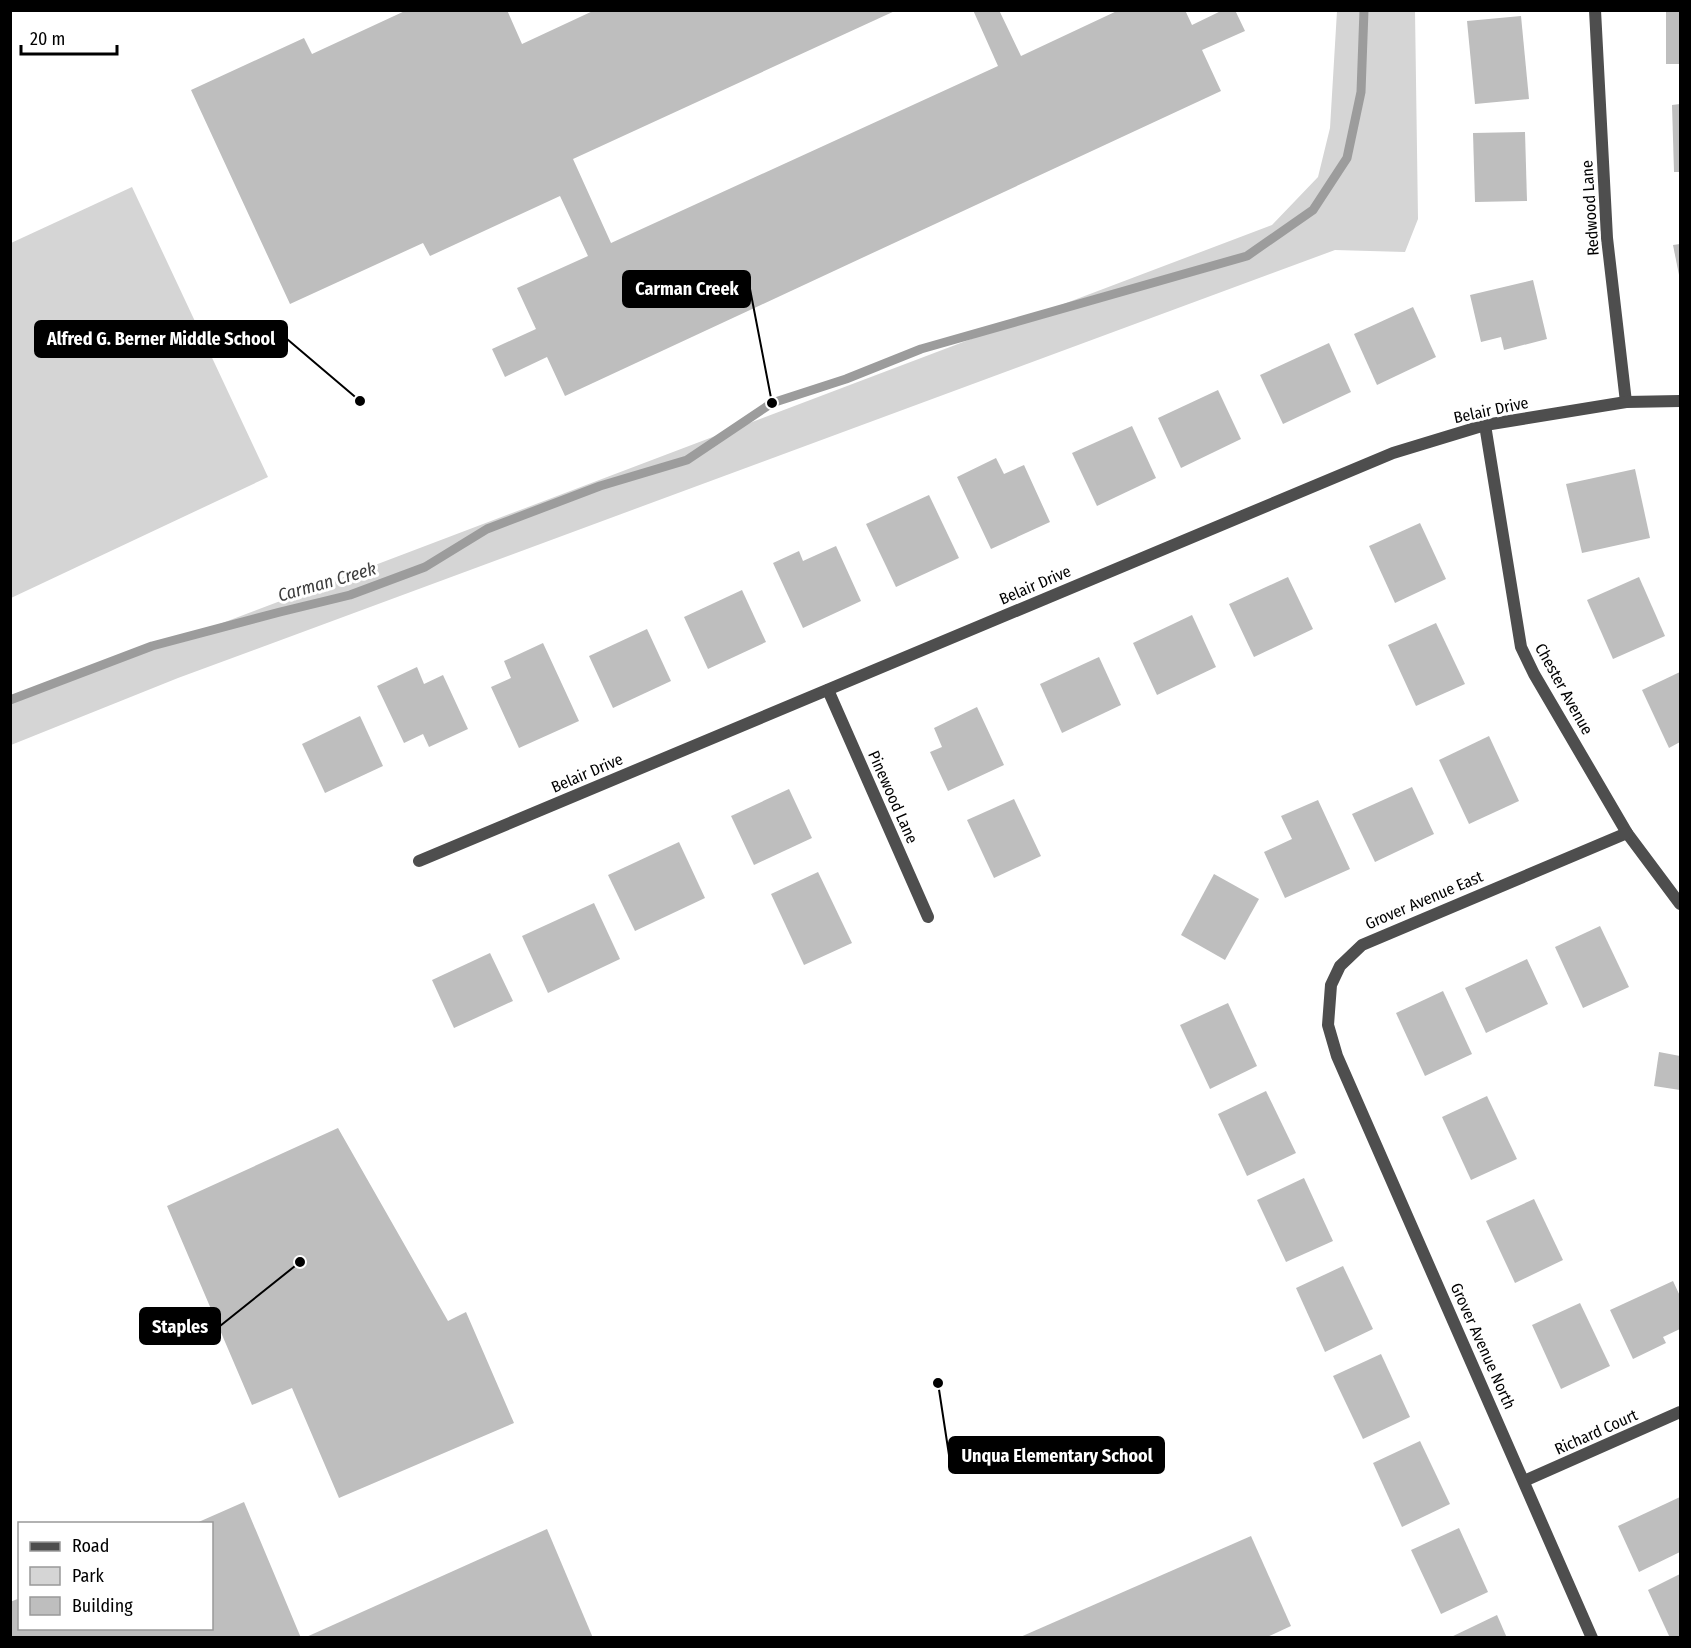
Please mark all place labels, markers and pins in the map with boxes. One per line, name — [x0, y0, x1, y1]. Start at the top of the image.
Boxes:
callout: Carman Creek — [623, 271, 750, 307]
callout: Alfred G. Berner Middle School — [35, 321, 287, 357]
callout: Staples — [140, 1308, 220, 1344]
callout: Unqua Elementary School — [949, 1437, 1164, 1473]

